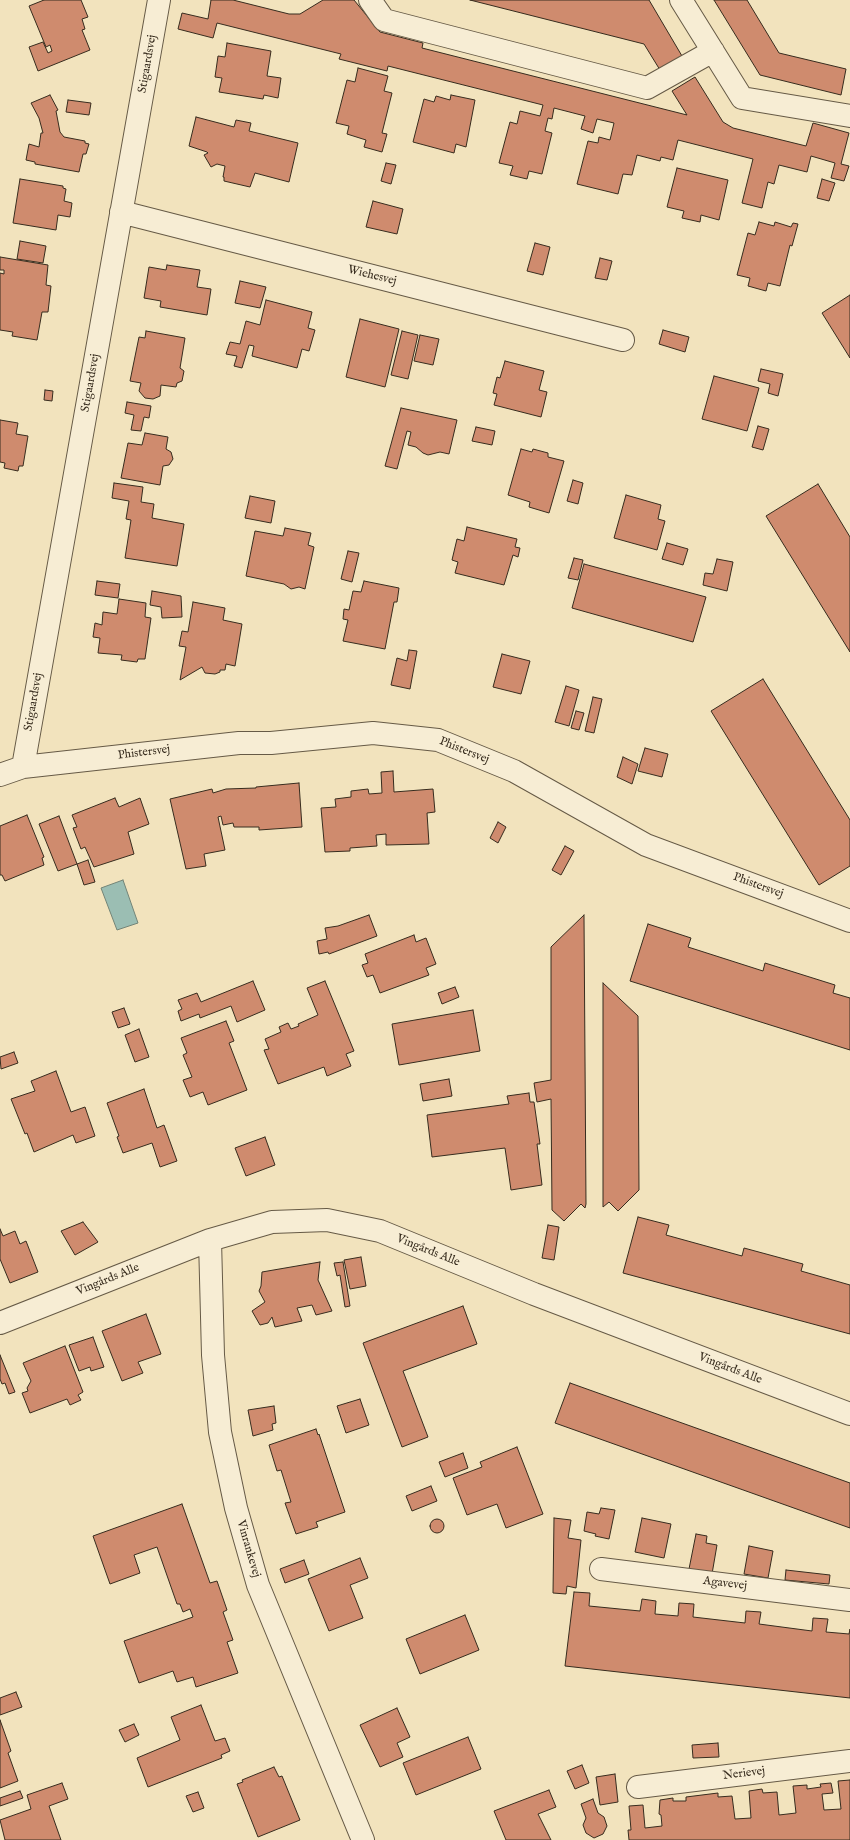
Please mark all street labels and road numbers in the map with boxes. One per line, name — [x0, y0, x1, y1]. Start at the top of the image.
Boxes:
street label: Stigaardsvej — [136, 34, 160, 94]
street label: Wiehesvej — [346, 263, 398, 289]
street label: Stigaardsvej — [79, 353, 103, 413]
street label: Stigaardsvej — [22, 672, 46, 732]
street label: Phistersvej — [437, 734, 491, 768]
street label: Phistersvej — [117, 743, 171, 763]
street label: Phistersvej — [731, 870, 785, 902]
street label: Vingårds Alle — [394, 1232, 462, 1270]
street label: Vingårds Alle — [74, 1261, 142, 1299]
street label: Vingårds Alle — [696, 1350, 764, 1388]
street label: Vinrankevej — [233, 1519, 263, 1579]
street label: Agavevej — [702, 1574, 748, 1594]
street label: Nerievej — [722, 1764, 766, 1784]

